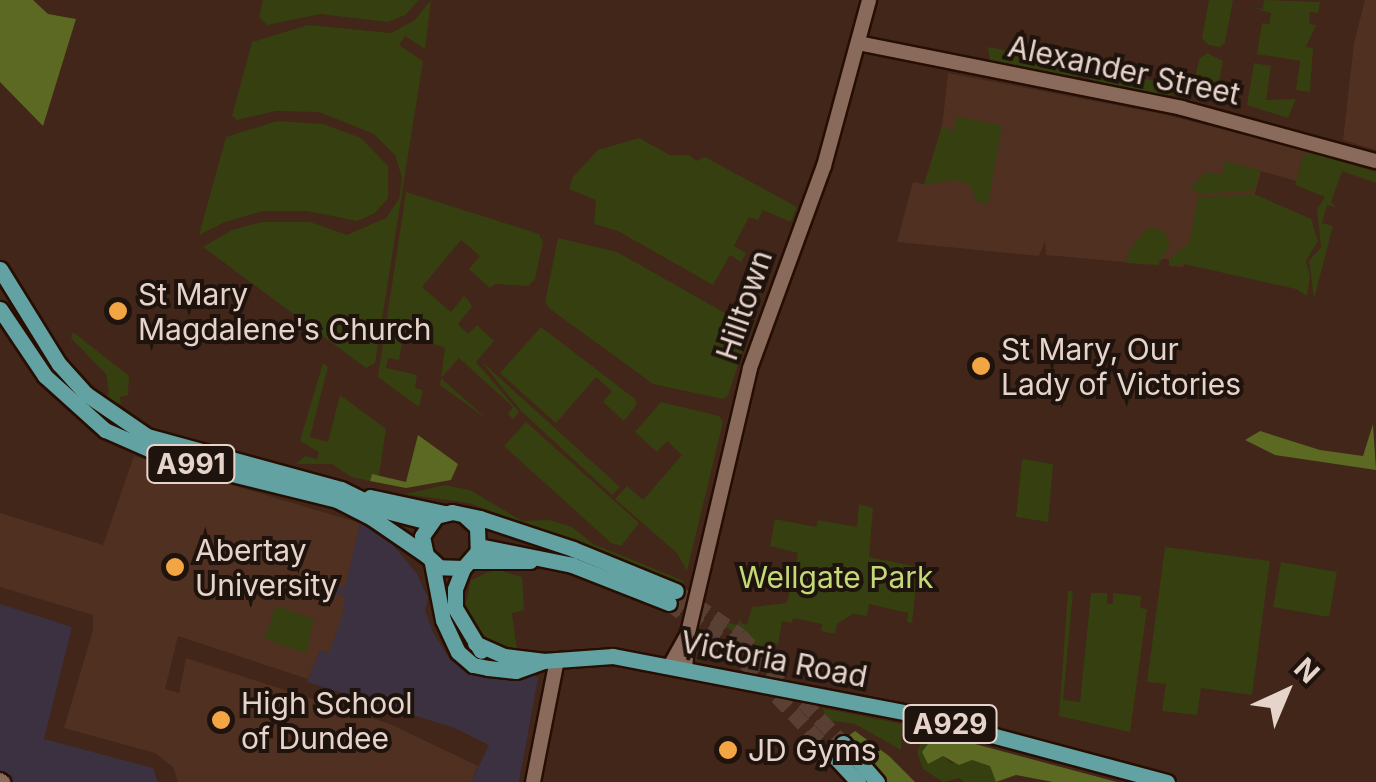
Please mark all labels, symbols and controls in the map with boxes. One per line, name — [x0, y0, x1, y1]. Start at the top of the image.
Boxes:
street label: Alexander Street — [1005, 28, 1243, 112]
street label: Hilltown — [708, 245, 780, 365]
place label: St Mary Magdalene's Church — [138, 276, 431, 346]
marker: St Mary Magdalene's Church — [107, 300, 129, 322]
place label: St Mary, Our Lady of Victories — [1001, 331, 1241, 402]
marker: St Mary, Our Lady of Victories — [970, 355, 992, 377]
road number: A991 — [146, 441, 236, 487]
place label: Abertay University — [195, 532, 338, 602]
marker: Abertay University — [164, 556, 186, 578]
park label: Wellgate Park — [739, 559, 933, 595]
street label: Victoria Road — [678, 623, 870, 695]
north arrow — [1236, 642, 1336, 742]
text: N — [1287, 651, 1326, 690]
place label: High School of Dundee — [241, 685, 413, 756]
road number: A929 — [902, 701, 998, 747]
marker: High School of Dundee — [210, 709, 232, 731]
place label: JD Gyms — [748, 732, 877, 768]
marker: JD Gyms — [717, 739, 739, 761]

